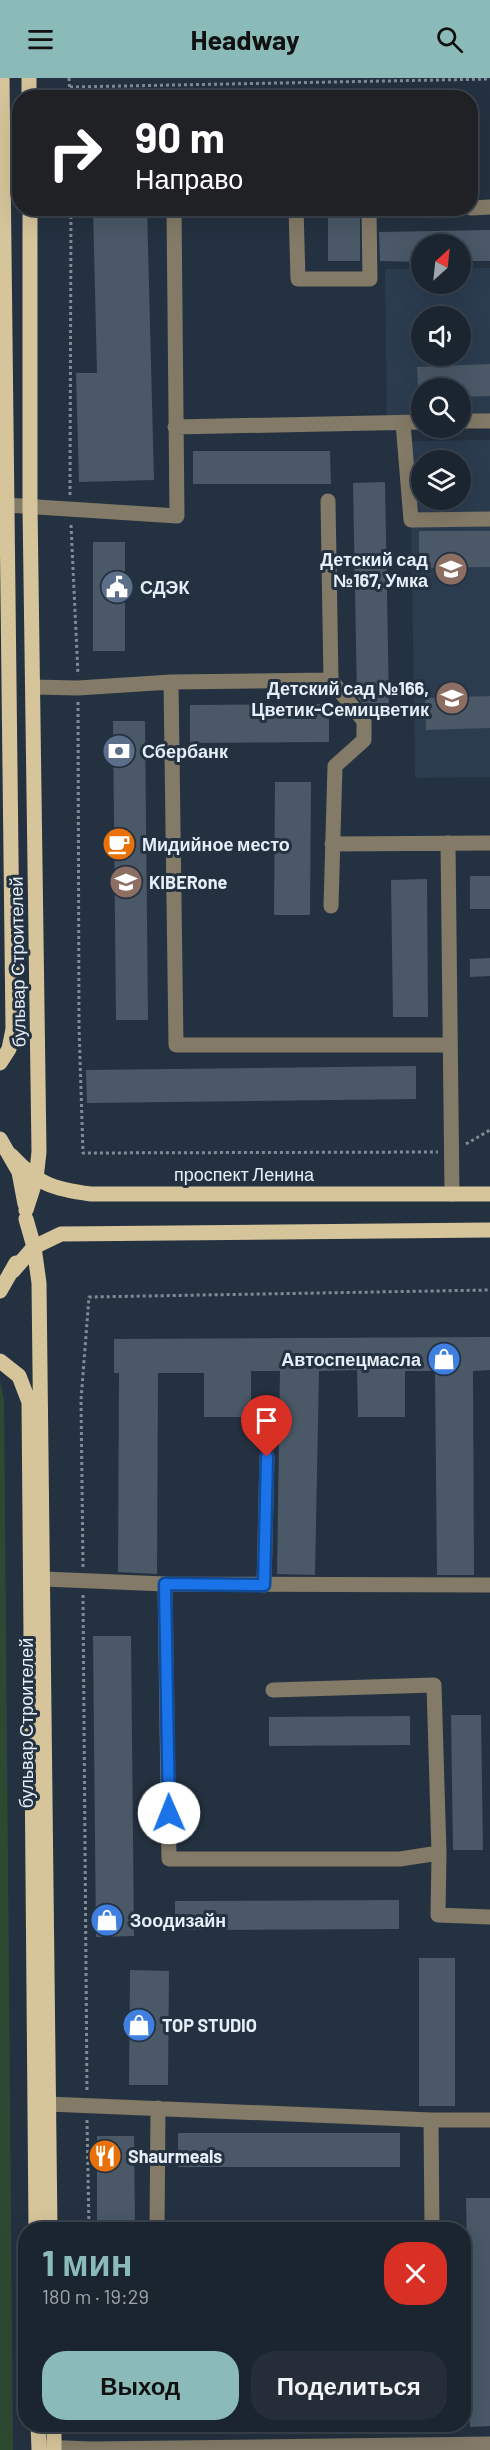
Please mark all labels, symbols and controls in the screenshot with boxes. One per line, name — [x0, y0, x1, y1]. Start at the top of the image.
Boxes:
icon: menu — [24, 23, 57, 56]
text: Headway — [191, 23, 300, 55]
icon: search — [433, 23, 466, 56]
text: 90 m — [135, 111, 225, 161]
icon: right — [36, 114, 114, 192]
text: Направо — [135, 162, 243, 194]
north arrow — [411, 234, 471, 294]
map controls — [411, 234, 471, 510]
button: sound — [411, 306, 471, 366]
button: search — [411, 378, 471, 438]
button: layers — [411, 450, 471, 510]
place label: Детский сад №167, Умка — [320, 548, 429, 591]
school or university icon: Детский сад №167, Умка — [433, 551, 469, 587]
public building icon: СДЭК — [99, 569, 135, 605]
place label: СДЭК — [140, 576, 190, 598]
place label: Детский сад №166, Цветик-Семицветик — [251, 677, 430, 720]
school or university icon: Детский сад №166, Цветик-Семицветик — [434, 680, 470, 716]
bank icon: Сбербанк — [101, 733, 137, 769]
place label: Сбербанк — [142, 740, 229, 762]
cafe icon: Мидийное место — [101, 826, 137, 862]
place label: Мидийное место — [142, 833, 290, 855]
school or university icon: KIBERone — [108, 864, 144, 900]
place label: KIBERone — [149, 871, 227, 893]
street label: бульвар Строителей — [5, 876, 29, 1048]
street label: проспект Ленина — [174, 1163, 315, 1185]
shop icon: Автоспецмасла — [426, 1341, 462, 1377]
place label: Автоспецмасла — [281, 1348, 422, 1370]
pin — [241, 1395, 292, 1457]
icon: arrive — [250, 1404, 283, 1437]
street label: бульвар Строителей — [15, 1638, 37, 1808]
position arrow — [137, 1781, 201, 1845]
shop icon: Зоодизайн — [89, 1902, 125, 1938]
place label: Зоодизайн — [130, 1909, 226, 1931]
shop icon: TOP STUDIO — [121, 2007, 157, 2043]
place label: TOP STUDIO — [162, 2014, 257, 2036]
restaurant icon: Shaurmeals — [87, 2138, 123, 2174]
place label: Shaurmeals — [128, 2145, 222, 2167]
text: 1 мин — [42, 2240, 132, 2283]
button: close — [384, 2242, 447, 2305]
text: 180 m · 19:29 — [42, 2284, 149, 2308]
button: Выход — [42, 2351, 239, 2420]
button: Поделиться — [251, 2351, 447, 2420]

